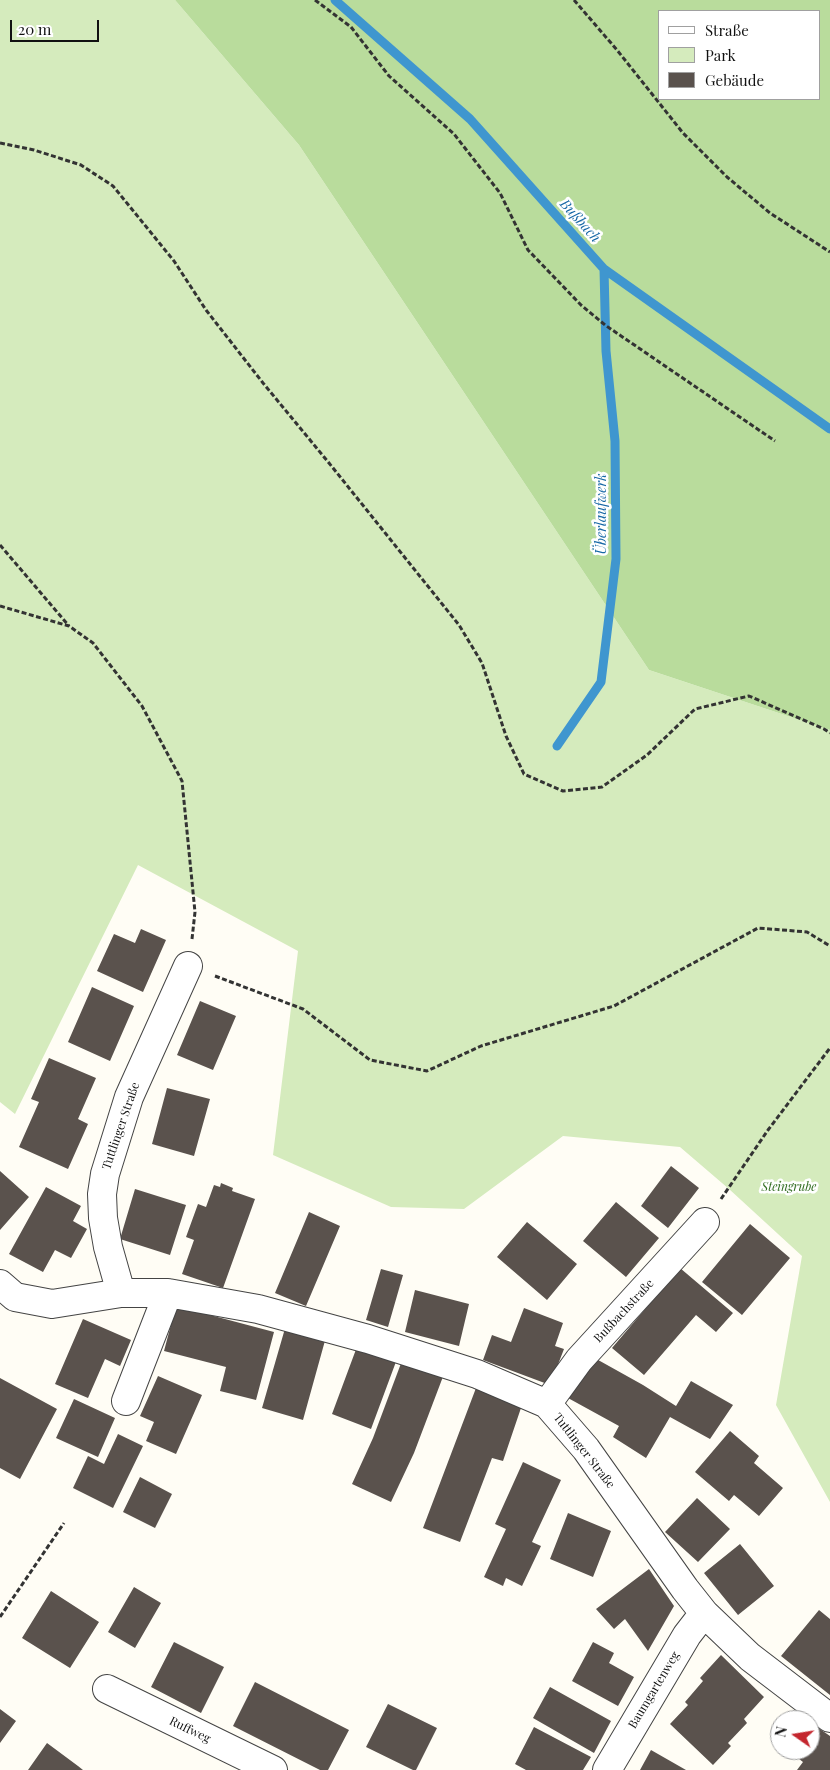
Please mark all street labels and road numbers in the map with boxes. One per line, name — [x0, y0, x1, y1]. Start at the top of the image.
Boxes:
street label: Tuttlinger Straße — [99, 1080, 143, 1172]
street label: Bußbachstraße — [591, 1276, 657, 1346]
street label: Tuttlinger Straße — [550, 1411, 618, 1491]
street label: Baumgartenweg — [625, 1649, 683, 1731]
street label: Ruffweg — [167, 1714, 213, 1746]

